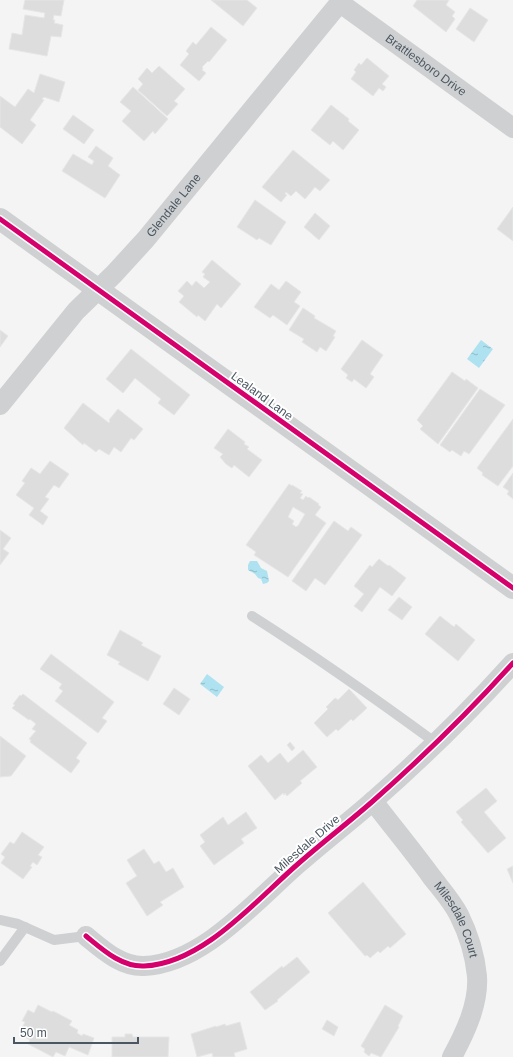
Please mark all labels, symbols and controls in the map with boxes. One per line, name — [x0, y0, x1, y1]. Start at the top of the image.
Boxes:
street label: Brattlesboro Drive — [383, 31, 469, 99]
street label: Glendale Lane — [143, 170, 204, 240]
street label: Lealand Lane — [228, 369, 296, 423]
street label: Milesdale Drive — [271, 812, 343, 876]
street label: Milesdale Court — [431, 879, 481, 959]
scale bar — [14, 1019, 138, 1045]
text: 50 m — [20, 1026, 47, 1040]

